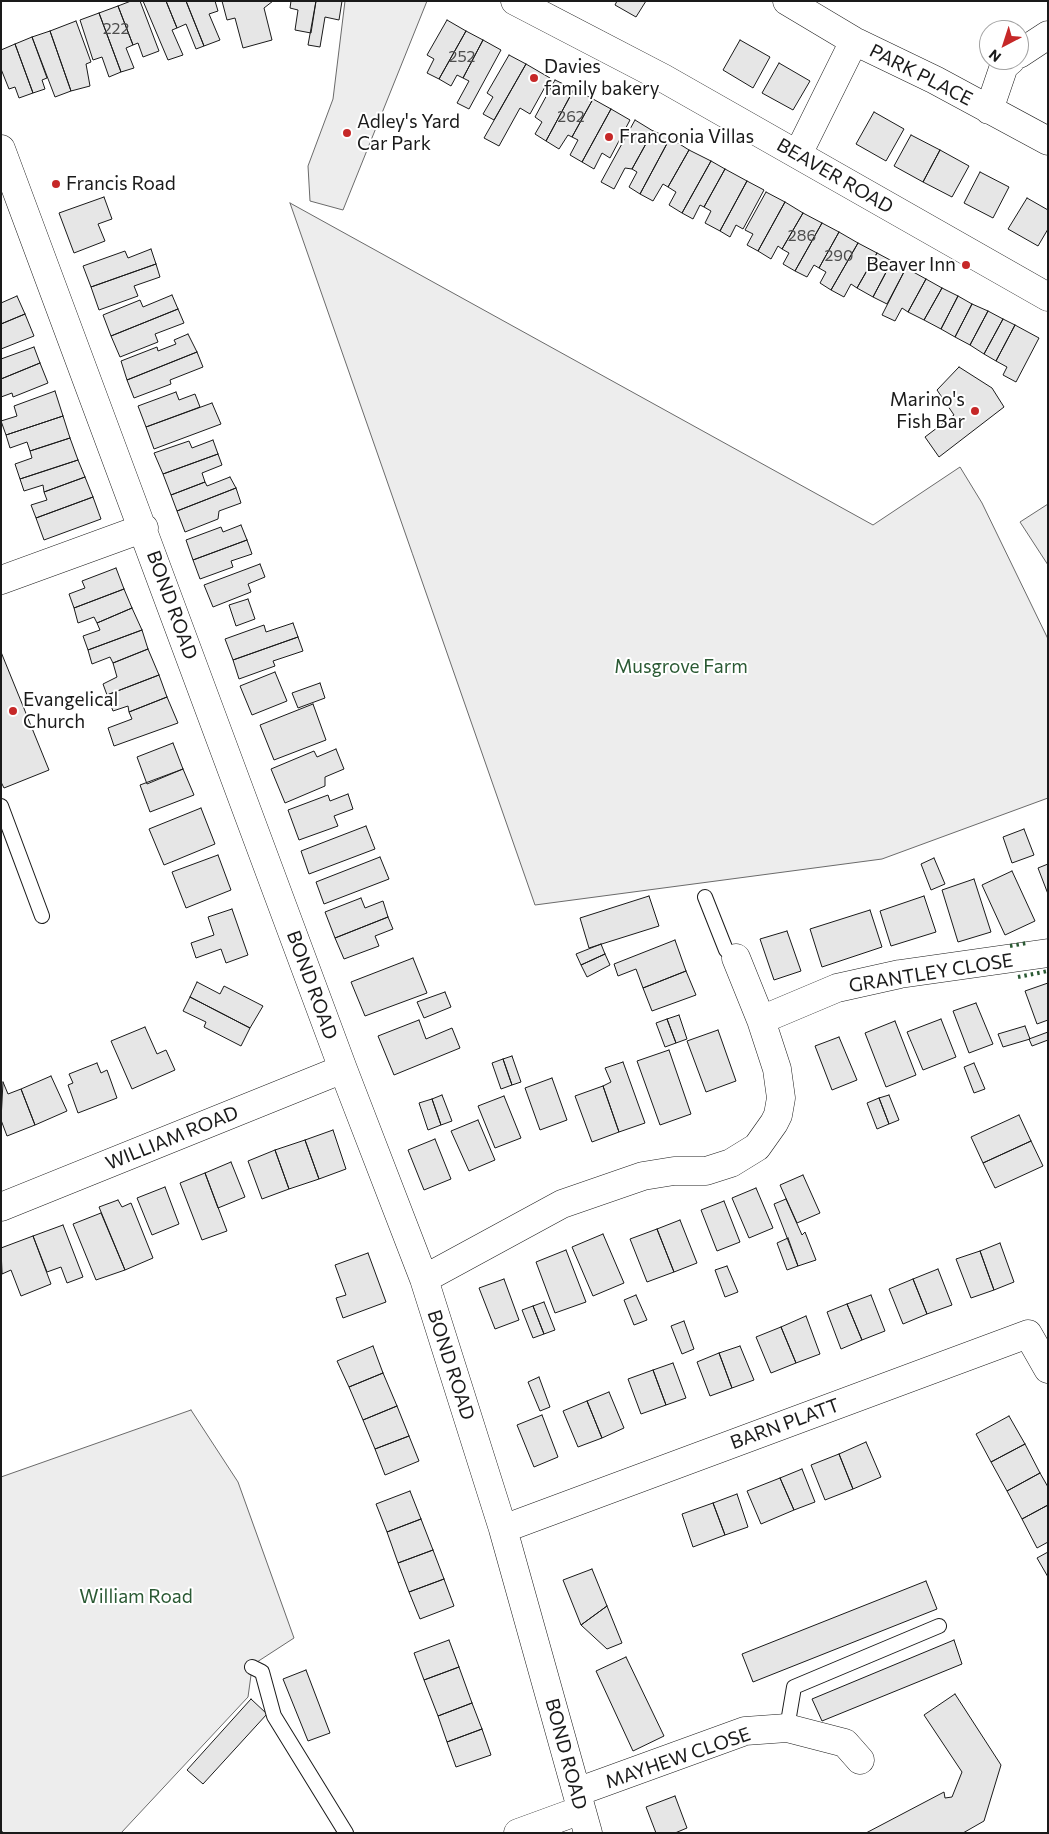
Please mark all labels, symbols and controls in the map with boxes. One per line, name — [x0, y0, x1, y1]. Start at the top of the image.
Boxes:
house number: 222 — [103, 19, 129, 39]
north arrow — [979, 20, 1029, 70]
street label: PARK PLACE — [866, 39, 976, 111]
text: N — [985, 46, 1004, 66]
house number: 252 — [449, 47, 475, 67]
place label: Davies family bakery — [544, 56, 659, 100]
marker: Davies family bakery — [528, 72, 540, 84]
house number: 262 — [557, 107, 585, 127]
place label: Adley's Yard Car Park — [357, 111, 460, 155]
place label: Franconia Villas — [619, 126, 754, 148]
marker: Adley's Yard Car Park — [341, 127, 353, 139]
marker: Franconia Villas — [603, 131, 615, 143]
street label: BEAVER ROAD — [773, 134, 897, 218]
place label: Francis Road — [66, 173, 176, 195]
marker: Francis Road — [50, 178, 62, 190]
house number: 286 — [788, 226, 816, 246]
house number: 290 — [825, 246, 853, 266]
place label: Beaver Inn — [866, 254, 956, 276]
marker: Beaver Inn — [960, 259, 972, 271]
place label: Marino's Fish Bar — [890, 389, 965, 433]
marker: Marino's Fish Bar — [969, 405, 981, 417]
street label: BOND ROAD — [142, 547, 202, 663]
park label: Musgrove Farm — [614, 656, 748, 678]
place label: Evangelical Church — [23, 689, 118, 733]
marker: Evangelical Church — [7, 705, 19, 717]
street label: BOND ROAD — [282, 927, 342, 1043]
street label: GRANTLEY CLOSE — [847, 949, 1015, 997]
street label: WILLIAM ROAD — [102, 1101, 242, 1175]
street label: BOND ROAD — [423, 1307, 479, 1423]
street label: BARN PLATT — [727, 1394, 843, 1454]
park label: William Road — [79, 1586, 193, 1608]
street label: BOND ROAD — [540, 1696, 592, 1812]
street label: MAYHEW CLOSE — [602, 1722, 754, 1794]

